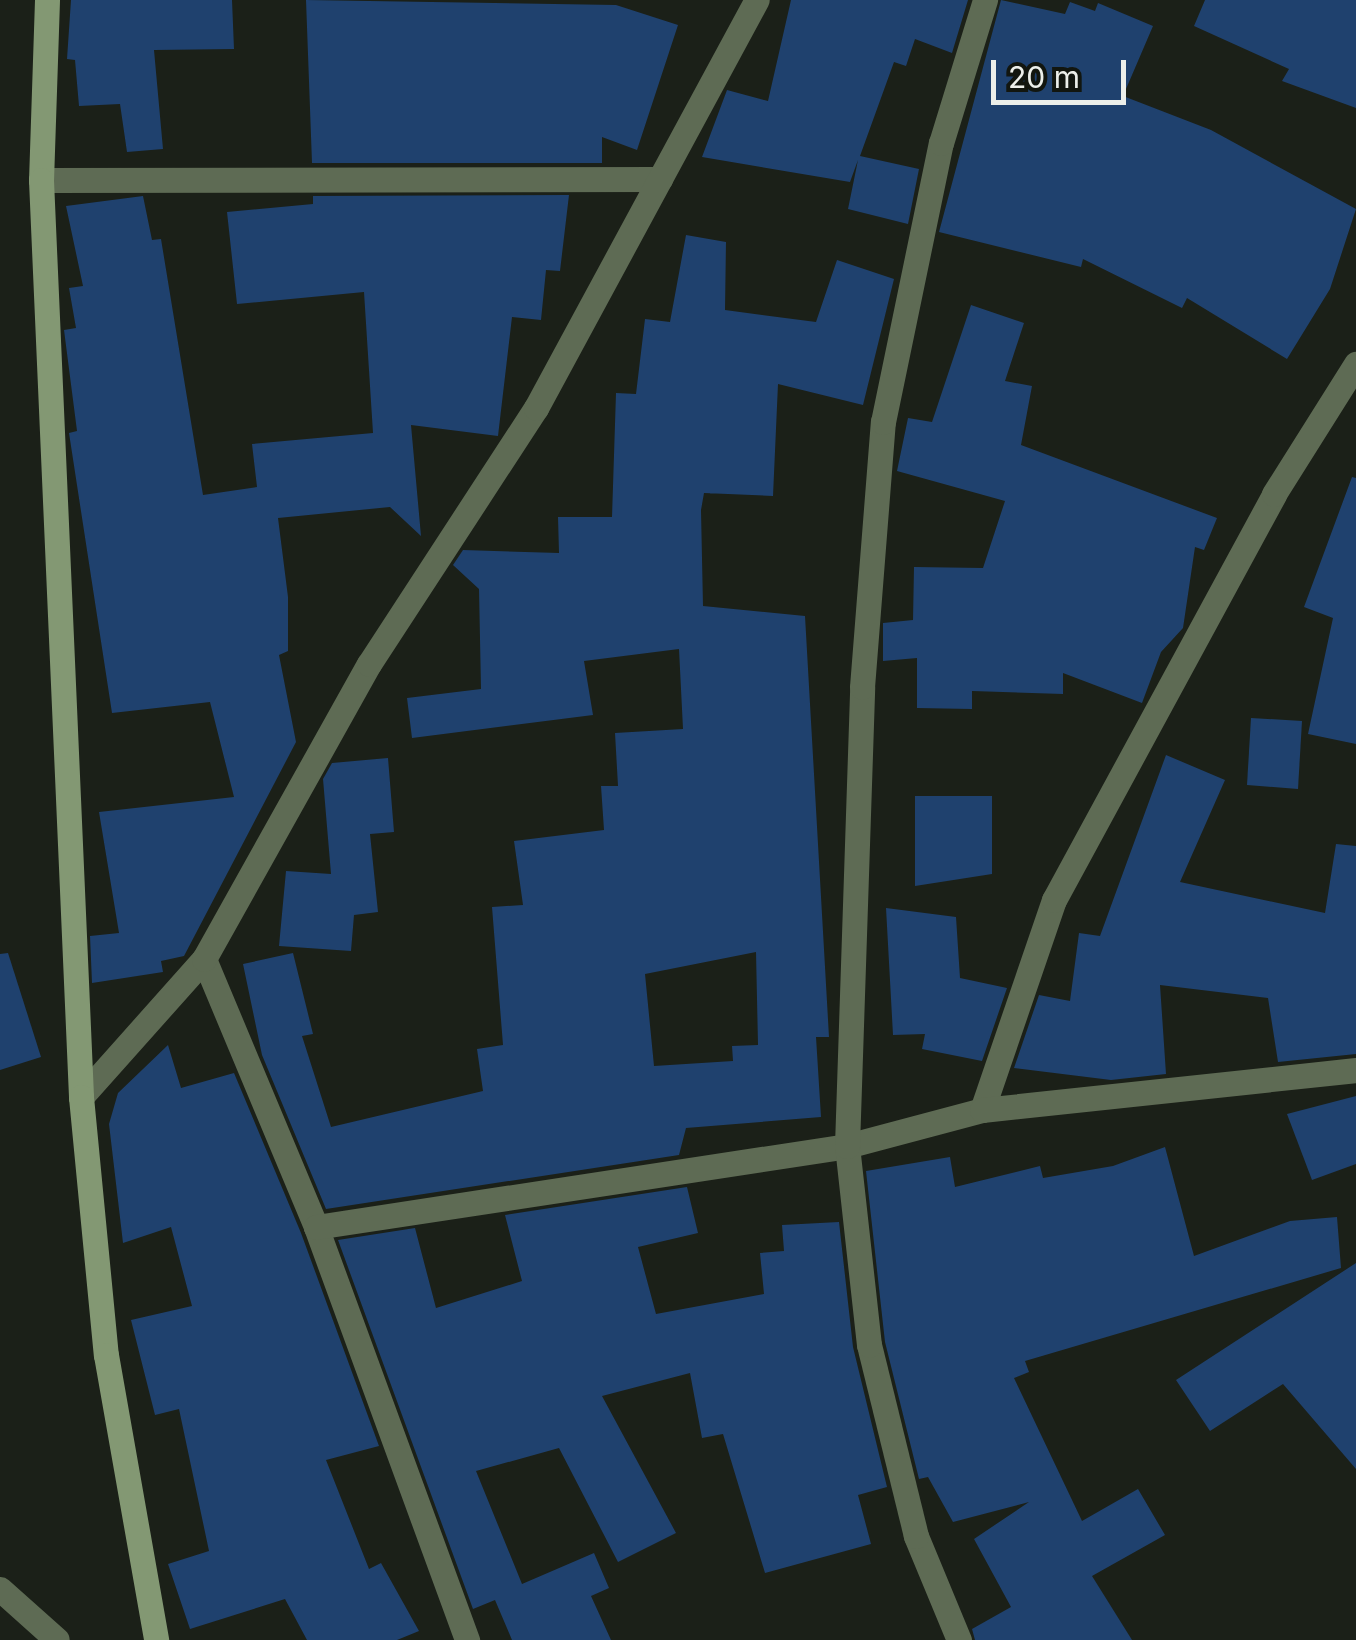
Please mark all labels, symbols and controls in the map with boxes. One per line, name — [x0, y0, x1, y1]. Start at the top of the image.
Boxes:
scale bar — [996, 40, 1131, 102]
text: 20 m — [1008, 59, 1080, 95]

